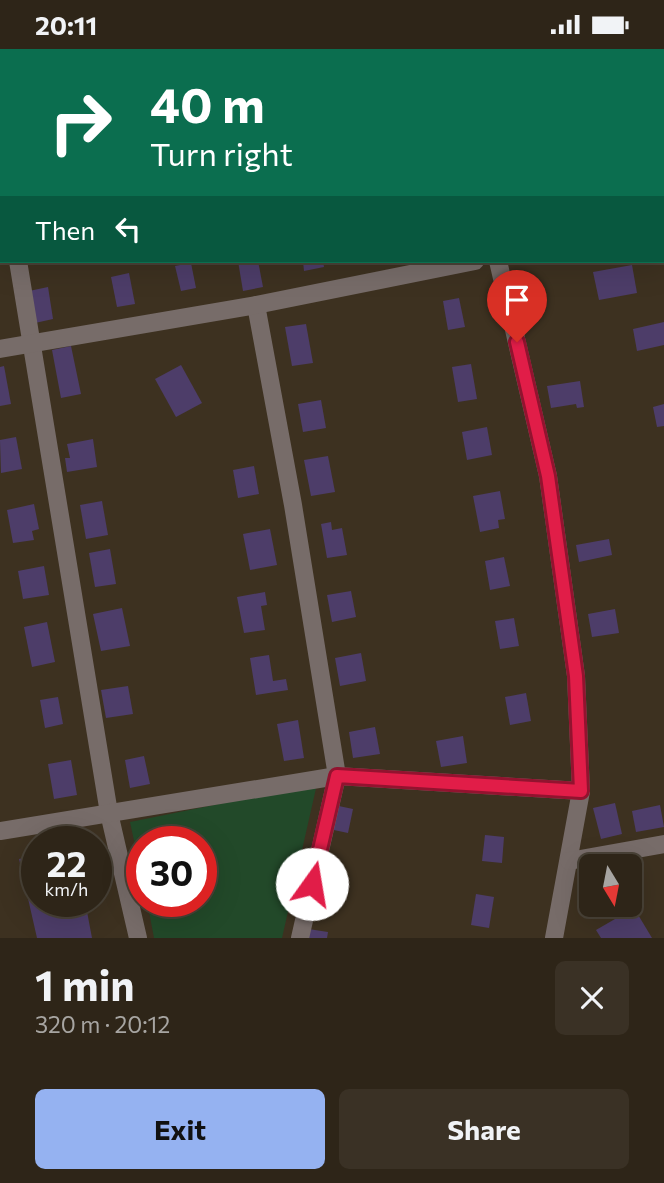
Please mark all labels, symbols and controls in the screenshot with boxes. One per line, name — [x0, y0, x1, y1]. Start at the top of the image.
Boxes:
text: 20:11 — [35, 9, 97, 40]
text: 40 m — [150, 73, 265, 133]
icon: right — [35, 77, 126, 168]
text: Turn right — [150, 133, 293, 173]
icon: left — [109, 210, 147, 248]
text: Then — [35, 214, 95, 245]
pin — [487, 270, 547, 342]
icon: arrive — [498, 281, 536, 319]
speed limit sign: 30 — [126, 826, 217, 917]
text: 22 — [47, 841, 86, 884]
position arrow — [275, 847, 349, 921]
north arrow — [579, 854, 642, 917]
map controls — [579, 854, 642, 917]
text: km/h — [45, 878, 88, 900]
text: 1 min — [35, 958, 135, 1010]
button: close — [555, 961, 629, 1035]
text: 320 m · 20:12 — [35, 1010, 170, 1038]
button: Exit — [35, 1089, 325, 1169]
button: Share — [339, 1089, 629, 1169]

